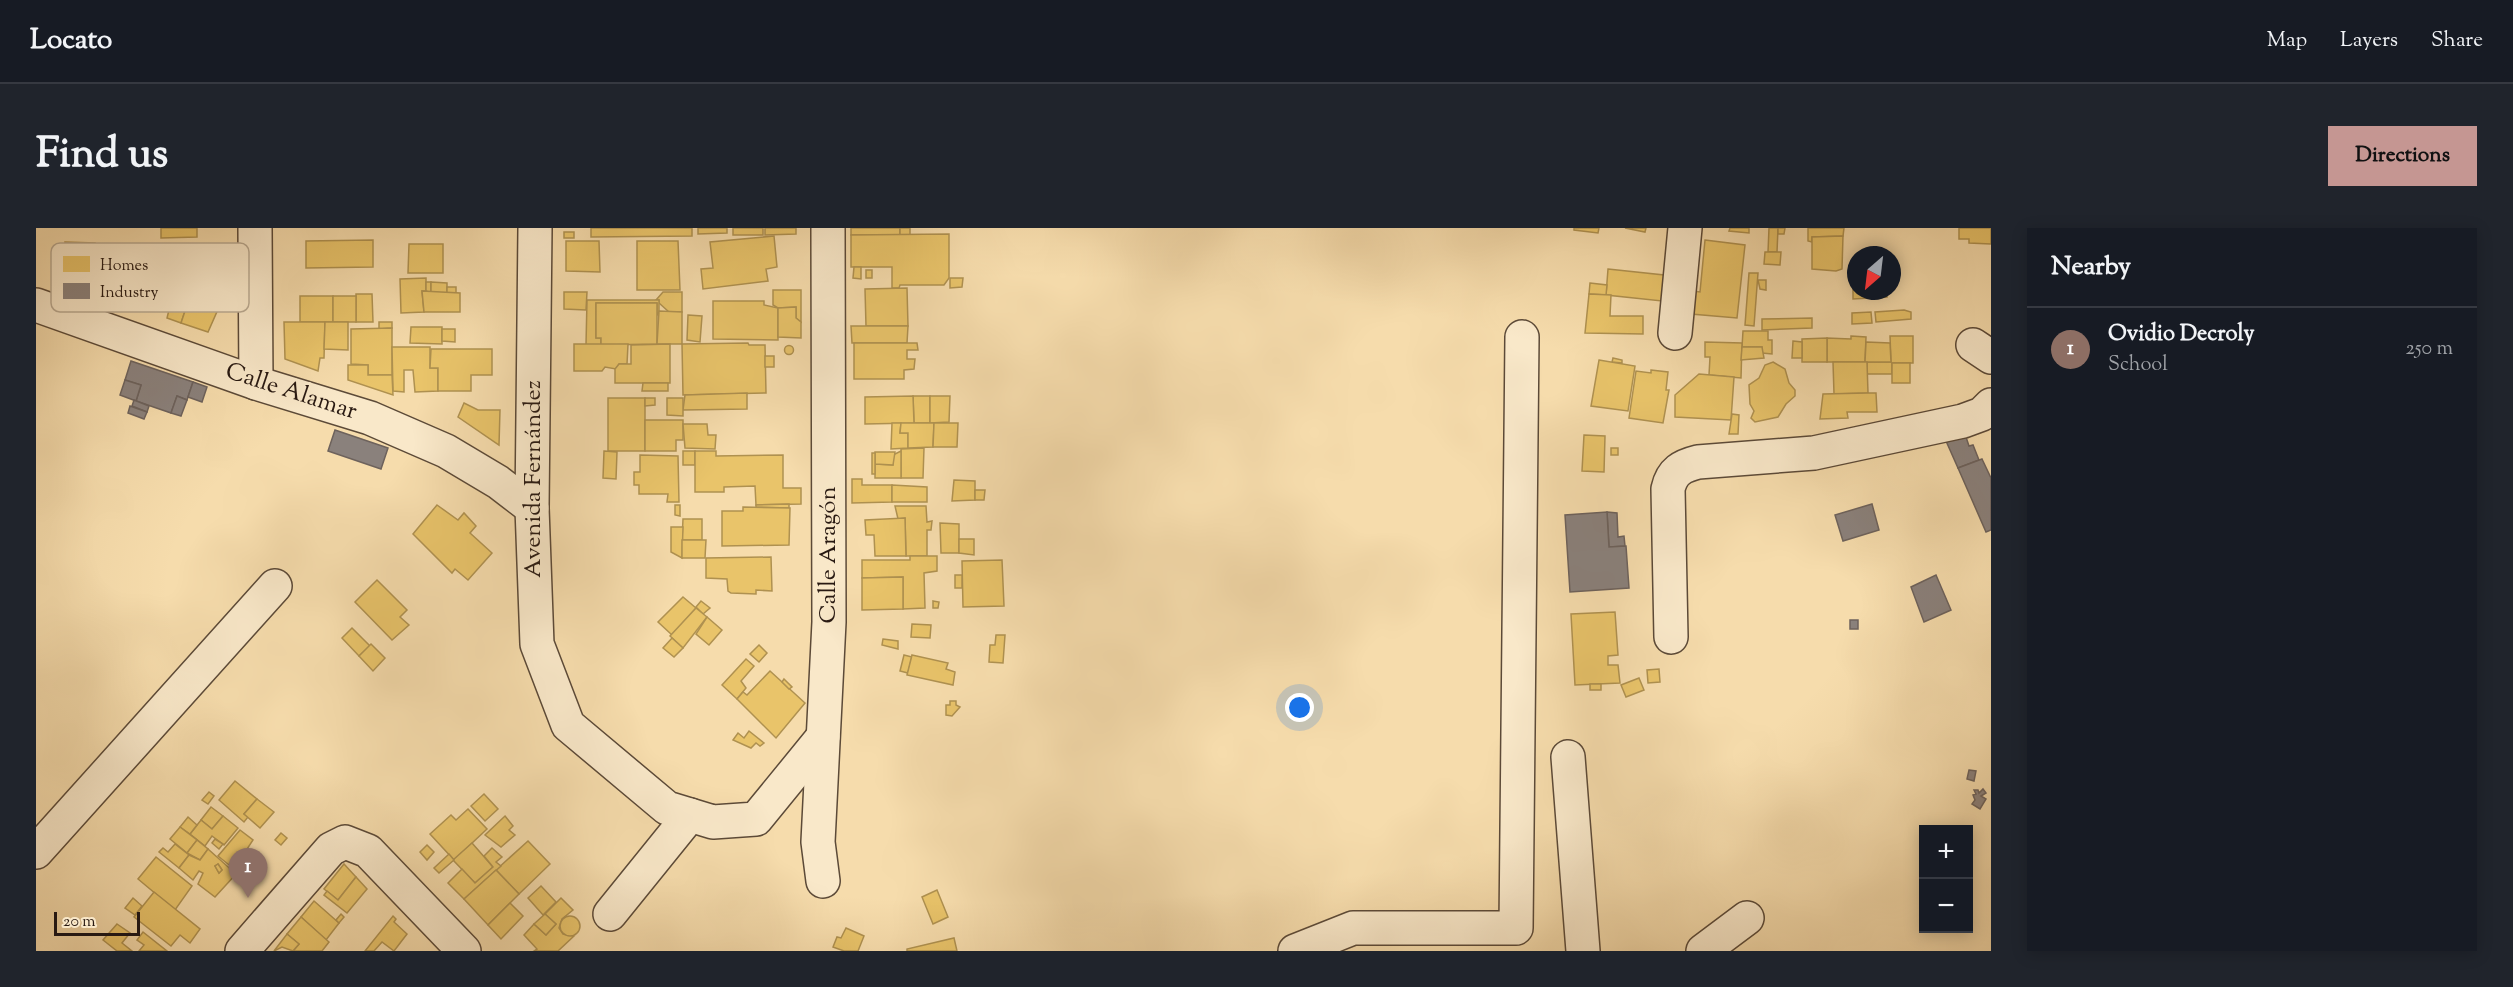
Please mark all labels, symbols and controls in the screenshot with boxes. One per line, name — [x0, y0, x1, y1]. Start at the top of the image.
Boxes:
text: Locato — [30, 21, 112, 61]
text: Map — [2267, 26, 2307, 56]
text: Layers — [2340, 26, 2398, 56]
text: Share — [2431, 26, 2483, 56]
text: Find us — [36, 126, 168, 186]
button: Directions — [2328, 126, 2477, 186]
legend — [51, 243, 249, 312]
north arrow — [1847, 246, 1901, 300]
text: Nearby — [2051, 249, 2131, 286]
text: Homes — [100, 255, 148, 278]
text: Industry — [100, 282, 158, 305]
text: Ovidio Decroly — [2108, 319, 2254, 351]
text: 1 — [2067, 335, 2074, 364]
text: 250 m — [2405, 335, 2453, 364]
text: School — [2108, 351, 2168, 380]
street label: Calle Alamar — [221, 355, 361, 429]
street label: Avenida Fernández — [517, 380, 551, 578]
street label: Calle Aragón — [812, 486, 846, 624]
your location — [1285, 693, 1314, 722]
map controls — [1919, 825, 1973, 933]
button: + — [1919, 825, 1973, 879]
pin: 1 — [228, 848, 268, 898]
button: − — [1919, 879, 1973, 933]
scale bar — [54, 909, 140, 936]
text: 20 m — [63, 911, 96, 934]

